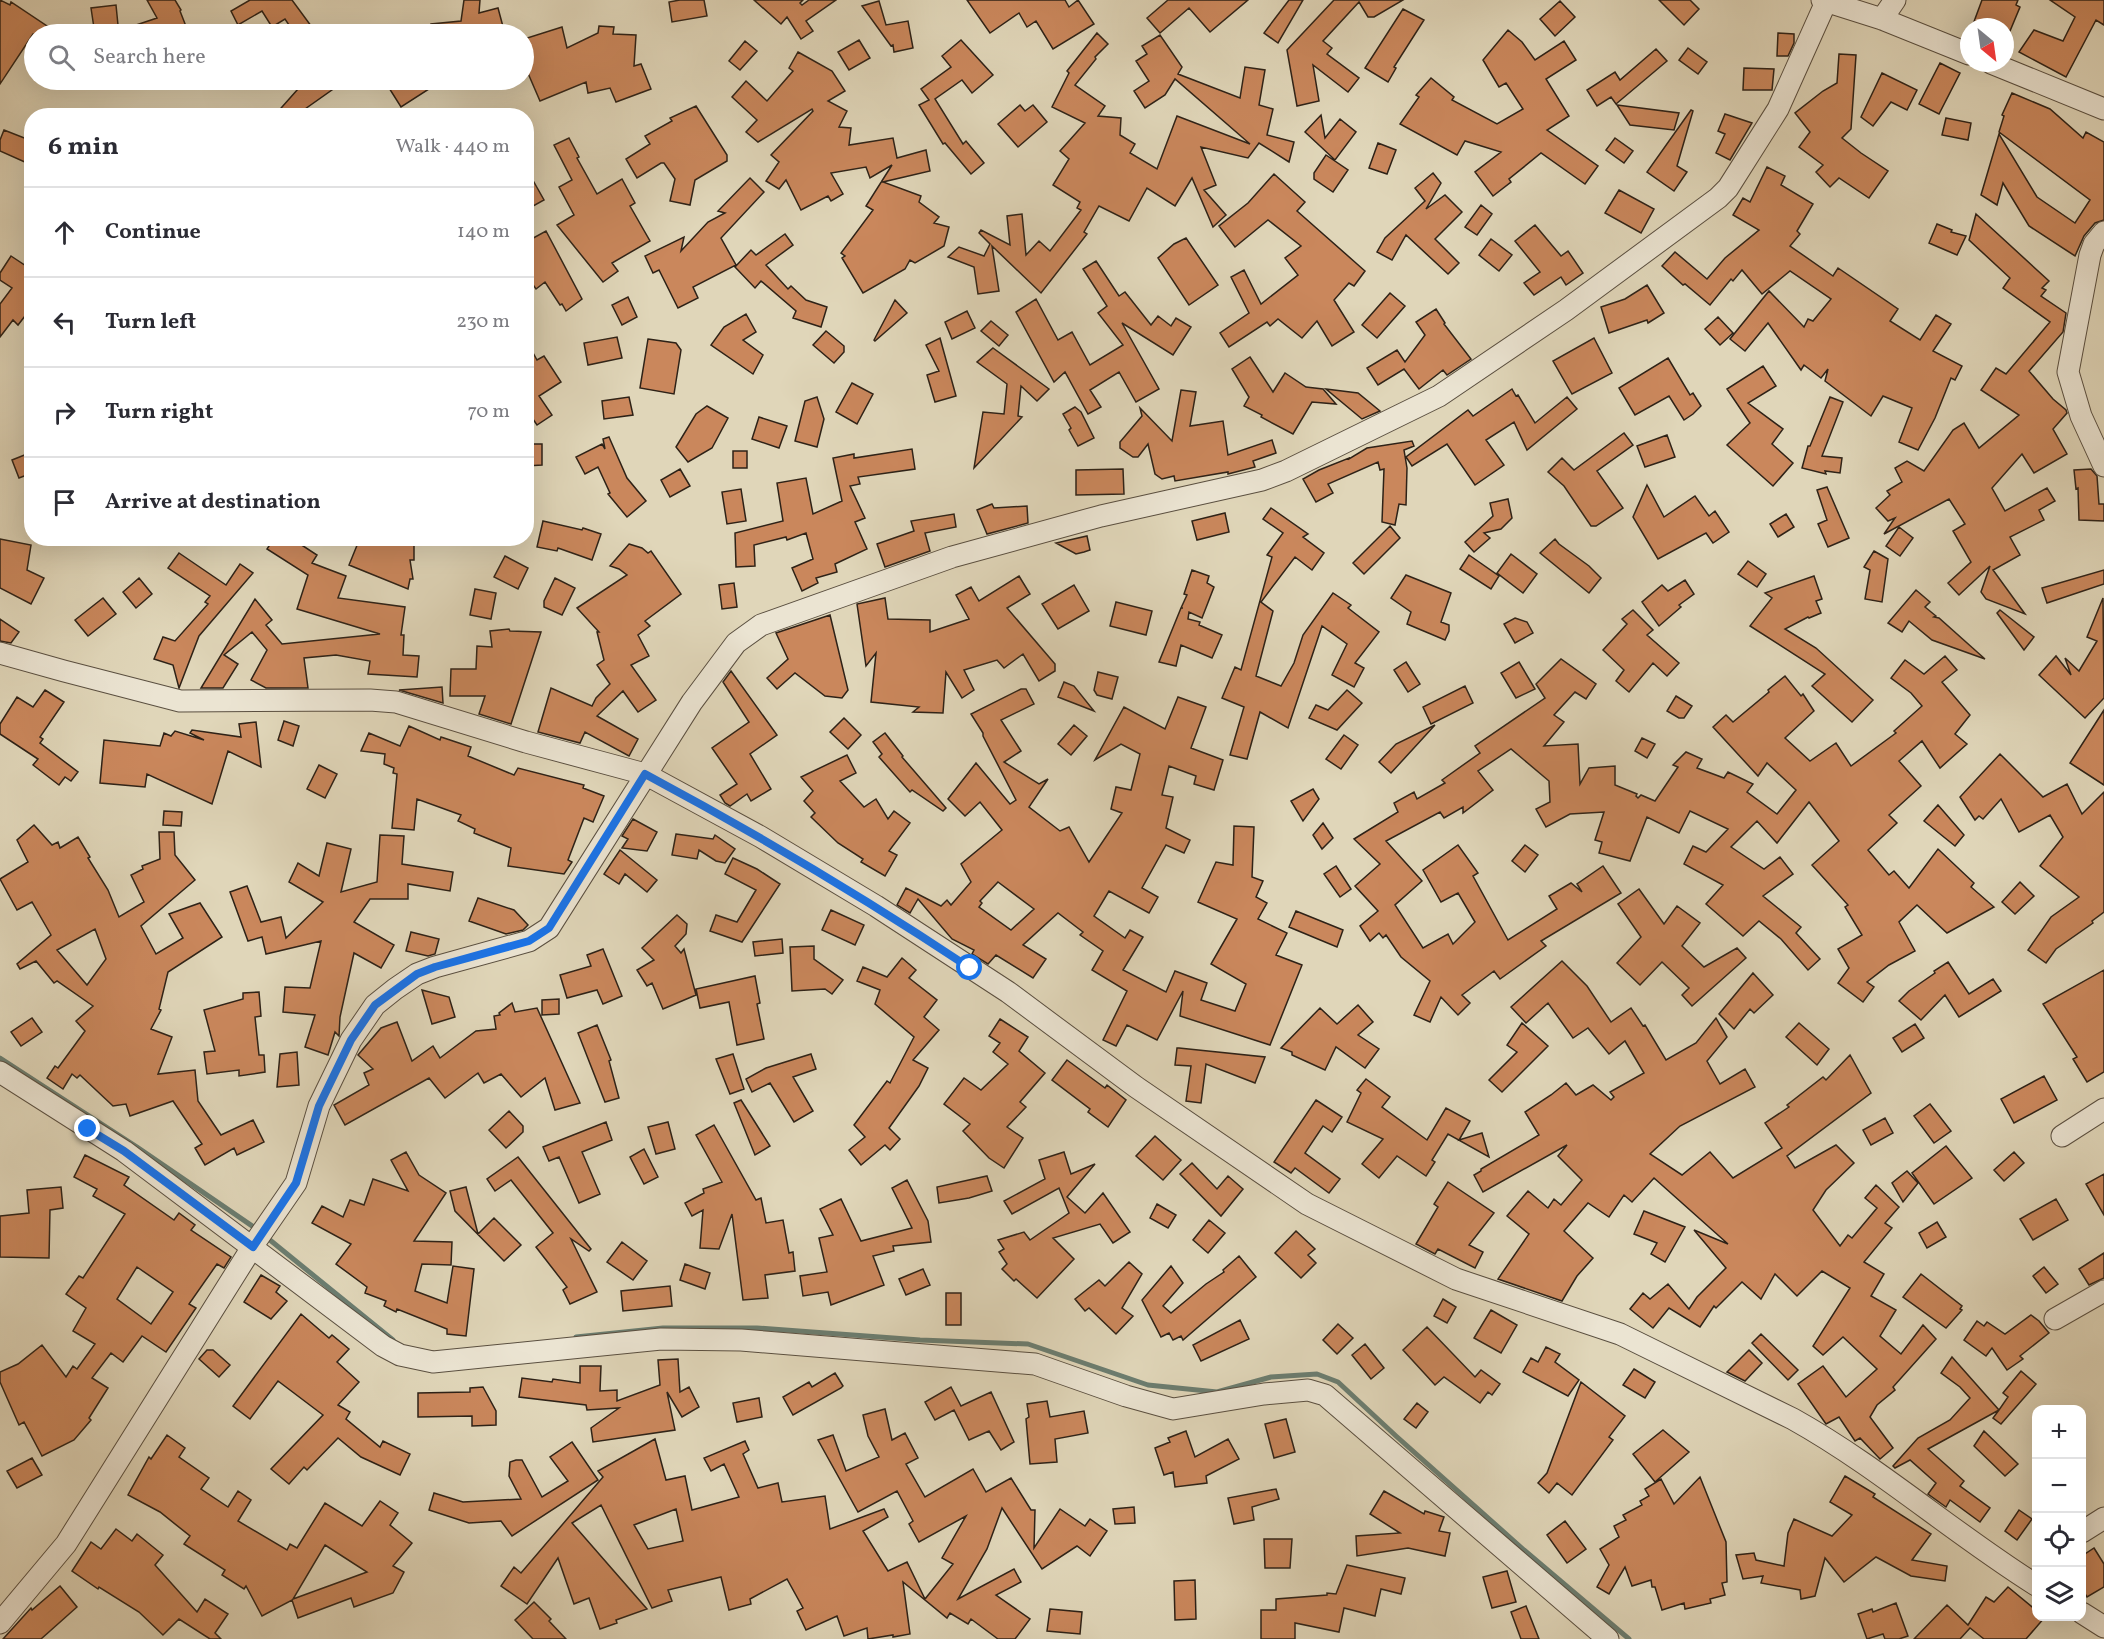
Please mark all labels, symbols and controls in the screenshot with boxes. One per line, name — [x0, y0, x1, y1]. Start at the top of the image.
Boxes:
north arrow — [1960, 18, 2014, 72]
search box — [24, 24, 534, 90]
icon: search — [45, 41, 78, 74]
text: Search here — [93, 42, 206, 73]
text: 6 min — [48, 129, 119, 165]
text: Walk · 440 m — [395, 133, 510, 161]
icon: ahead — [48, 216, 81, 249]
text: Continue — [105, 217, 201, 248]
text: 140 m — [457, 218, 510, 246]
icon: left — [48, 306, 81, 339]
text: Turn left — [105, 307, 196, 338]
text: 230 m — [456, 308, 510, 336]
icon: right — [48, 396, 81, 429]
text: Turn right — [105, 397, 213, 428]
text: 70 m — [467, 398, 510, 426]
icon: arrive — [48, 486, 81, 519]
text: Arrive at destination — [105, 487, 321, 518]
route start — [956, 954, 982, 980]
route end — [74, 1115, 100, 1141]
map controls — [2032, 1405, 2086, 1621]
button: + — [2032, 1405, 2086, 1459]
button: − — [2032, 1459, 2086, 1513]
button: locate — [2032, 1513, 2086, 1567]
button: layers — [2032, 1567, 2086, 1621]

